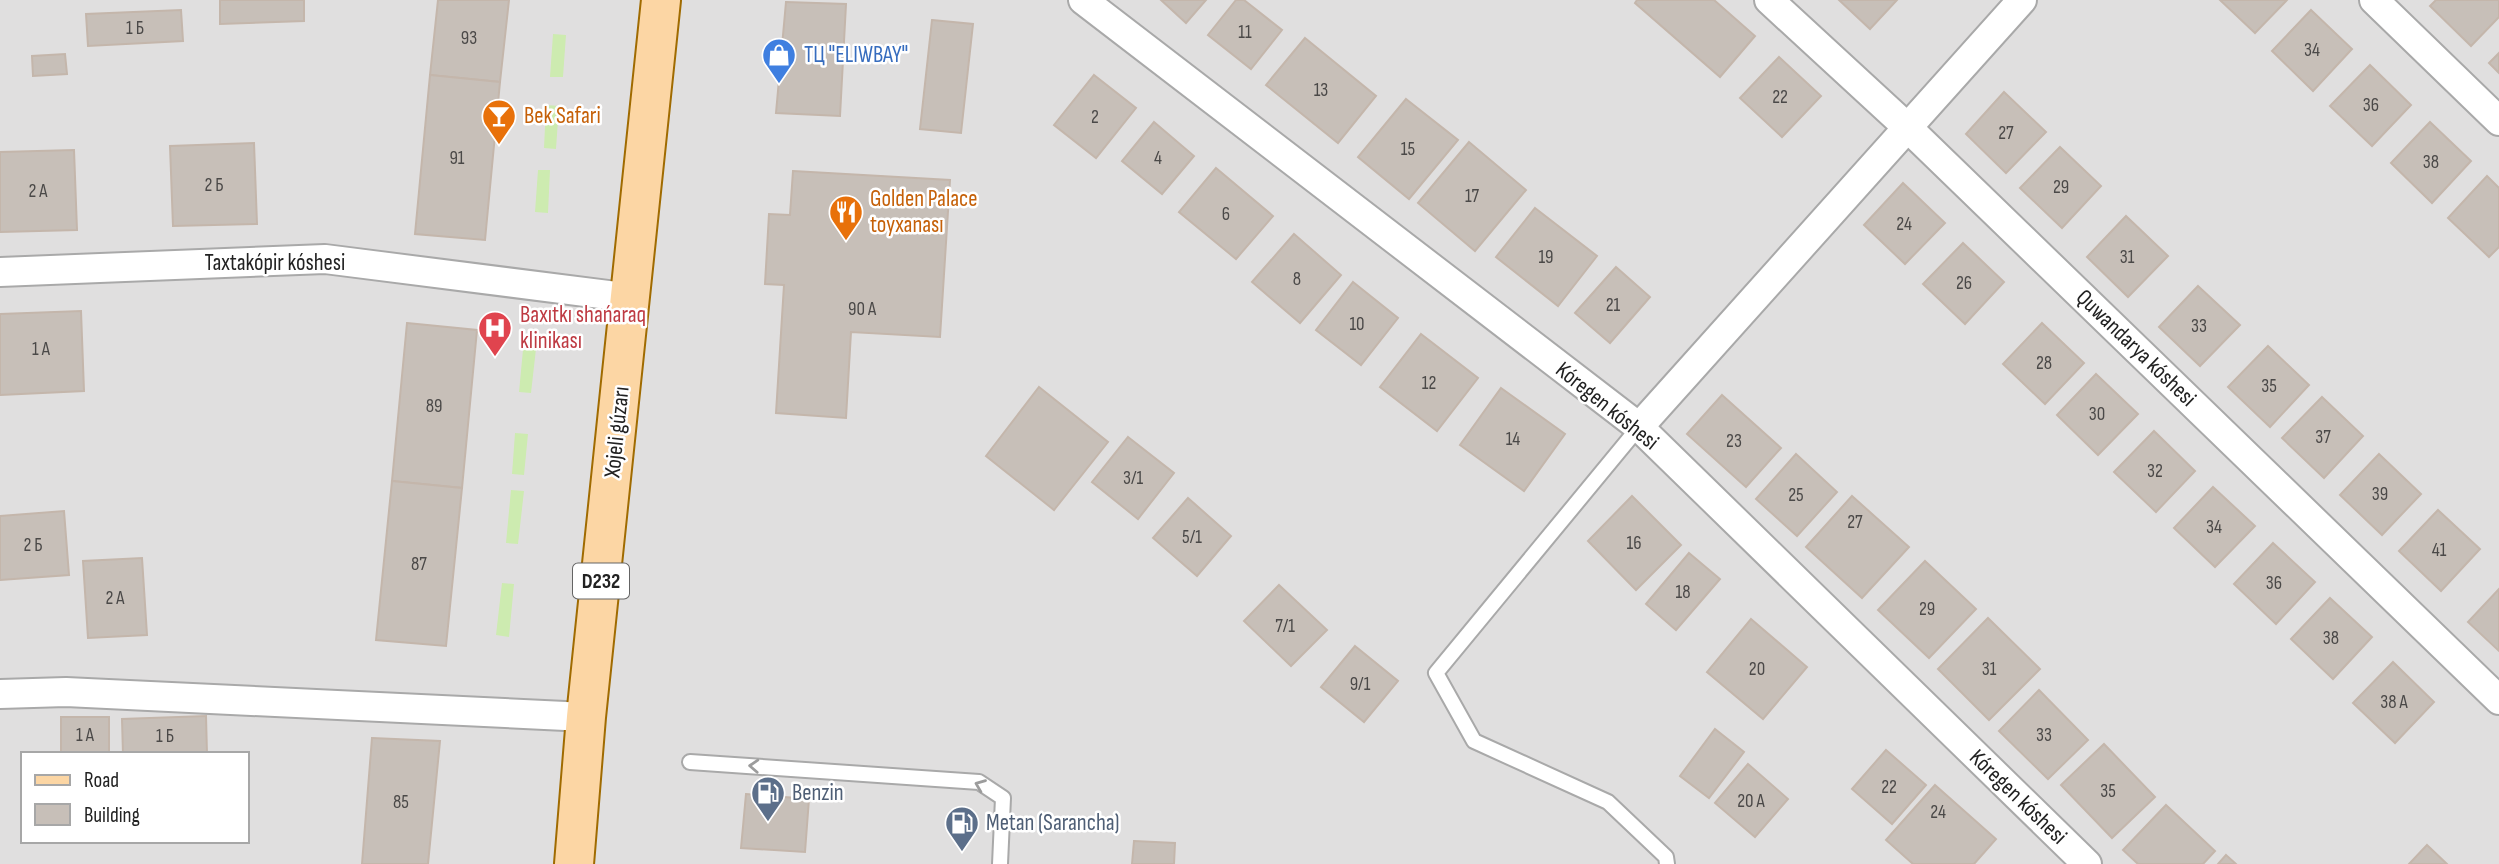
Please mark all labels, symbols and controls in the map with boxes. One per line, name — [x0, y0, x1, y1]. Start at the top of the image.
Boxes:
house number: 1 Б — [126, 17, 144, 40]
house number: 11 — [1238, 21, 1252, 44]
house number: 93 — [461, 27, 477, 50]
shop icon: ТЦ "ELIWBAY" — [760, 36, 798, 85]
house number: 34 — [2304, 39, 2320, 62]
place label: ТЦ "ELIWBAY" — [804, 41, 908, 69]
house number: 13 — [1314, 79, 1328, 102]
house number: 22 — [1772, 86, 1788, 109]
house number: 36 — [2363, 94, 2379, 117]
bar icon: Bek Safari — [480, 97, 518, 146]
place label: Bek Safari — [524, 102, 601, 130]
house number: 2 — [1091, 106, 1099, 129]
house number: 27 — [1998, 122, 2014, 145]
house number: 15 — [1401, 138, 1415, 161]
house number: 91 — [449, 147, 465, 170]
house number: 4 — [1154, 147, 1162, 170]
house number: 38 — [2423, 151, 2439, 174]
house number: 2 Б — [204, 174, 224, 197]
house number: 29 — [2053, 176, 2069, 199]
house number: 2 А — [29, 180, 48, 203]
place label: Golden Palace toyxanası — [870, 185, 977, 239]
house number: 17 — [1465, 185, 1480, 208]
restaurant icon: Golden Palace toyxanası — [827, 193, 865, 242]
house number: 6 — [1222, 203, 1230, 226]
house number: 24 — [1896, 213, 1912, 236]
house number: 19 — [1538, 246, 1554, 269]
house number: 31 — [2120, 246, 2135, 269]
street label: Taxtakópir kóshesi — [205, 249, 345, 277]
house number: 8 — [1293, 268, 1301, 291]
house number: 26 — [1956, 272, 1972, 295]
street label: Quwandarya kóshesi — [2070, 284, 2202, 412]
house number: 21 — [1606, 294, 1621, 317]
house number: 90 А — [848, 298, 877, 321]
place label: Baxıtkı shańaraq klinikası — [520, 301, 646, 355]
hospital icon: Baxıtkı shańaraq klinikası — [476, 309, 514, 358]
house number: 10 — [1349, 313, 1365, 336]
house number: 33 — [2191, 315, 2207, 338]
house number: 1 А — [32, 338, 51, 361]
house number: 28 — [2036, 352, 2052, 375]
street label: Kóregen kóshesi — [1550, 356, 1664, 456]
house number: 12 — [1422, 372, 1436, 395]
house number: 35 — [2261, 375, 2277, 398]
street label: Xojeli gúzarı — [598, 385, 636, 480]
house number: 89 — [426, 395, 442, 418]
house number: 30 — [2089, 403, 2105, 426]
house number: 37 — [2315, 426, 2331, 449]
house number: 14 — [1506, 428, 1520, 451]
house number: 23 — [1726, 430, 1742, 453]
house number: 32 — [2147, 460, 2163, 483]
house number: 3/1 — [1123, 467, 1143, 490]
house number: 39 — [2372, 483, 2388, 506]
house number: 25 — [1788, 484, 1804, 507]
house number: 27 — [1847, 511, 1863, 534]
house number: 34 — [2206, 516, 2222, 539]
house number: 5/1 — [1182, 526, 1202, 549]
house number: 16 — [1627, 532, 1641, 555]
house number: 2 Б — [23, 534, 43, 557]
house number: 41 — [2432, 539, 2447, 562]
house number: 87 — [411, 553, 427, 576]
road number: D232 — [573, 564, 629, 598]
house number: 36 — [2266, 572, 2282, 595]
house number: 18 — [1676, 581, 1690, 604]
house number: 2 А — [106, 587, 125, 610]
house number: 29 — [1919, 598, 1935, 621]
house number: 7/1 — [1275, 615, 1295, 638]
house number: 38 — [2323, 627, 2339, 650]
house number: 20 — [1749, 658, 1765, 681]
house number: 31 — [1982, 658, 1997, 681]
house number: 9/1 — [1350, 673, 1371, 696]
house number: 38 А — [2380, 691, 2409, 714]
house number: 1 А — [76, 724, 95, 747]
house number: 33 — [2036, 724, 2052, 747]
house number: 1 Б — [156, 725, 174, 748]
street label: Kóregen kóshesi — [1963, 744, 2073, 850]
legend — [21, 752, 248, 843]
one-way arrow — [748, 758, 759, 773]
text: Road — [84, 768, 119, 793]
fuel station icon: Benzin — [749, 774, 787, 823]
house number: 22 — [1881, 776, 1897, 799]
place label: Benzin — [792, 779, 844, 807]
one-way arrow — [975, 780, 987, 794]
house number: 35 — [2100, 780, 2116, 803]
house number: 20 А — [1737, 790, 1766, 813]
house number: 85 — [393, 791, 409, 814]
house number: 24 — [1930, 801, 1946, 824]
text: Building — [84, 803, 140, 828]
fuel station icon: Metan (Sarancha) — [943, 804, 981, 853]
place label: Metan (Sarancha) — [986, 809, 1120, 837]

